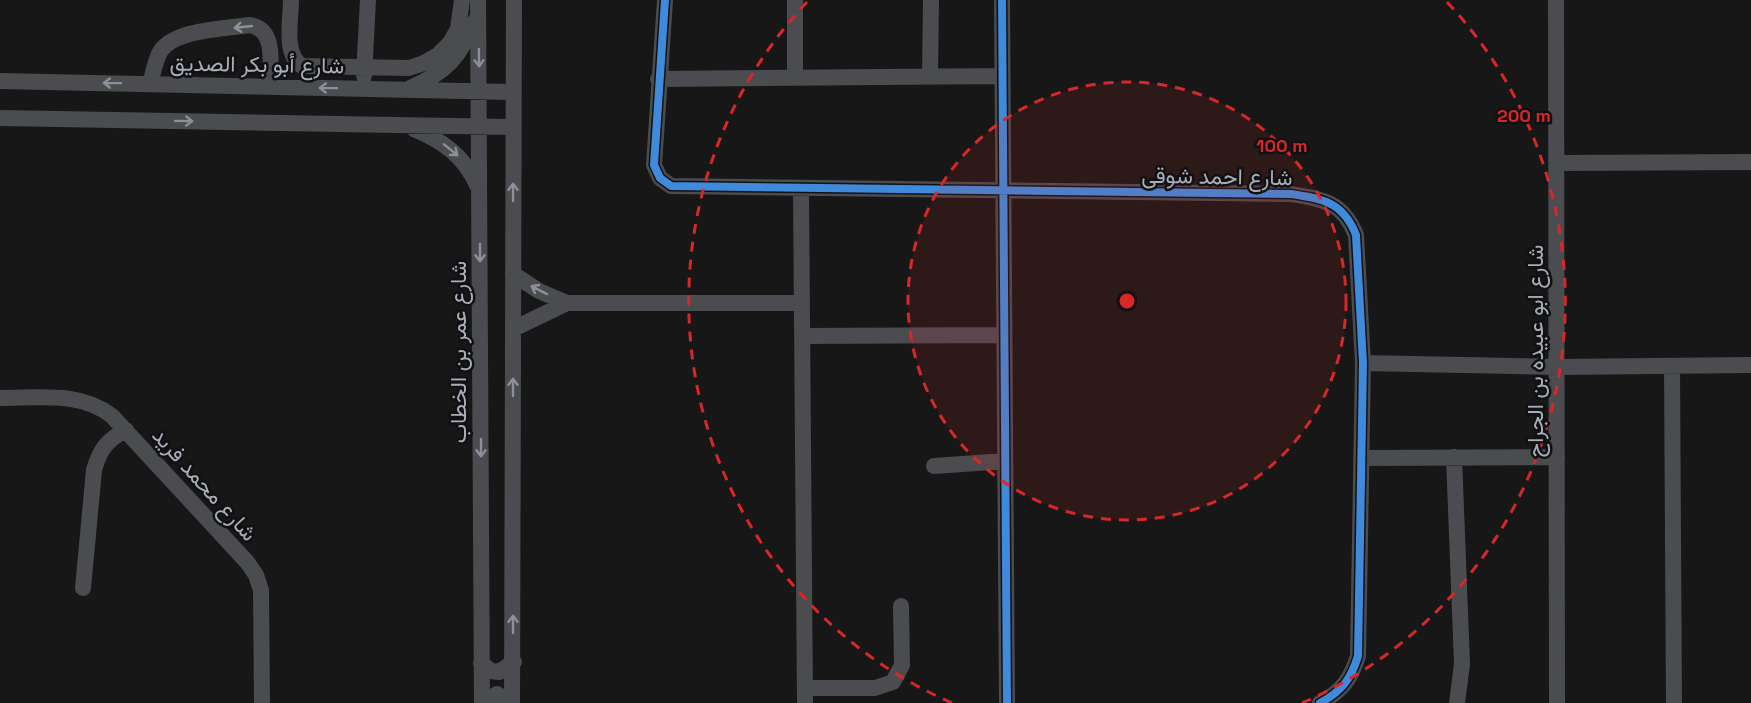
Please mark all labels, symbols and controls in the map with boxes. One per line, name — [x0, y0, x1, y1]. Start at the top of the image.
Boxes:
one-way arrow — [233, 22, 253, 33]
street label: شارع أبو بكر الصديق — [169, 48, 345, 81]
one-way arrow — [473, 48, 484, 68]
one-way arrow — [103, 77, 123, 88]
one-way arrow — [319, 82, 339, 94]
text: 200 m — [1497, 104, 1551, 127]
one-way arrow — [174, 116, 194, 127]
text: 100 m — [1256, 134, 1308, 157]
one-way arrow — [443, 144, 459, 157]
street label: شارع احمد شوقى — [1141, 161, 1293, 192]
one-way arrow — [507, 182, 519, 202]
one-way arrow — [474, 243, 486, 263]
street label: شارع ابو عبيده بن الجراح — [1521, 245, 1550, 457]
street label: شارع عمر بن الخطاب — [444, 261, 473, 443]
one-way arrow — [530, 284, 548, 295]
centre of rings — [1117, 291, 1137, 311]
one-way arrow — [507, 377, 519, 397]
street label: شارع محمد فريد — [146, 421, 263, 547]
one-way arrow — [475, 438, 487, 458]
one-way arrow — [507, 614, 519, 634]

